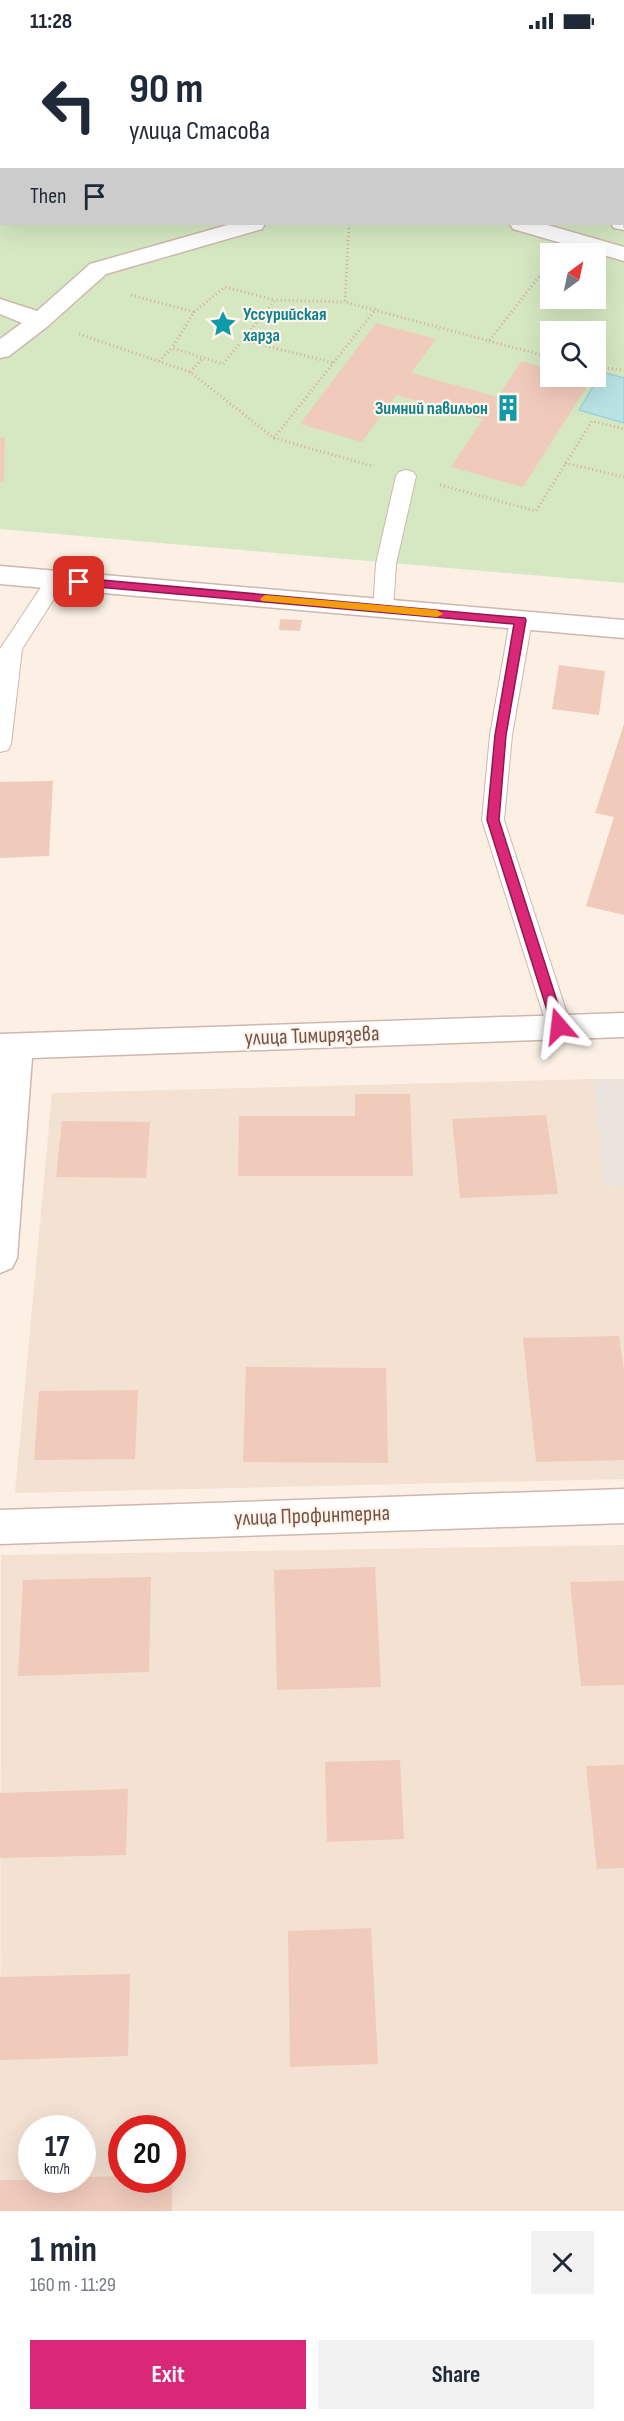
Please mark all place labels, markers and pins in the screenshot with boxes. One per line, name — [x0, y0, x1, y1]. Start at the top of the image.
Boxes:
place label: Уссурийская харза — [243, 304, 326, 346]
place icon: Уссурийская харза — [208, 309, 238, 339]
building icon: Зимний павильон — [493, 393, 523, 423]
place label: Зимний павильон — [375, 398, 488, 419]
pin — [53, 556, 104, 607]

